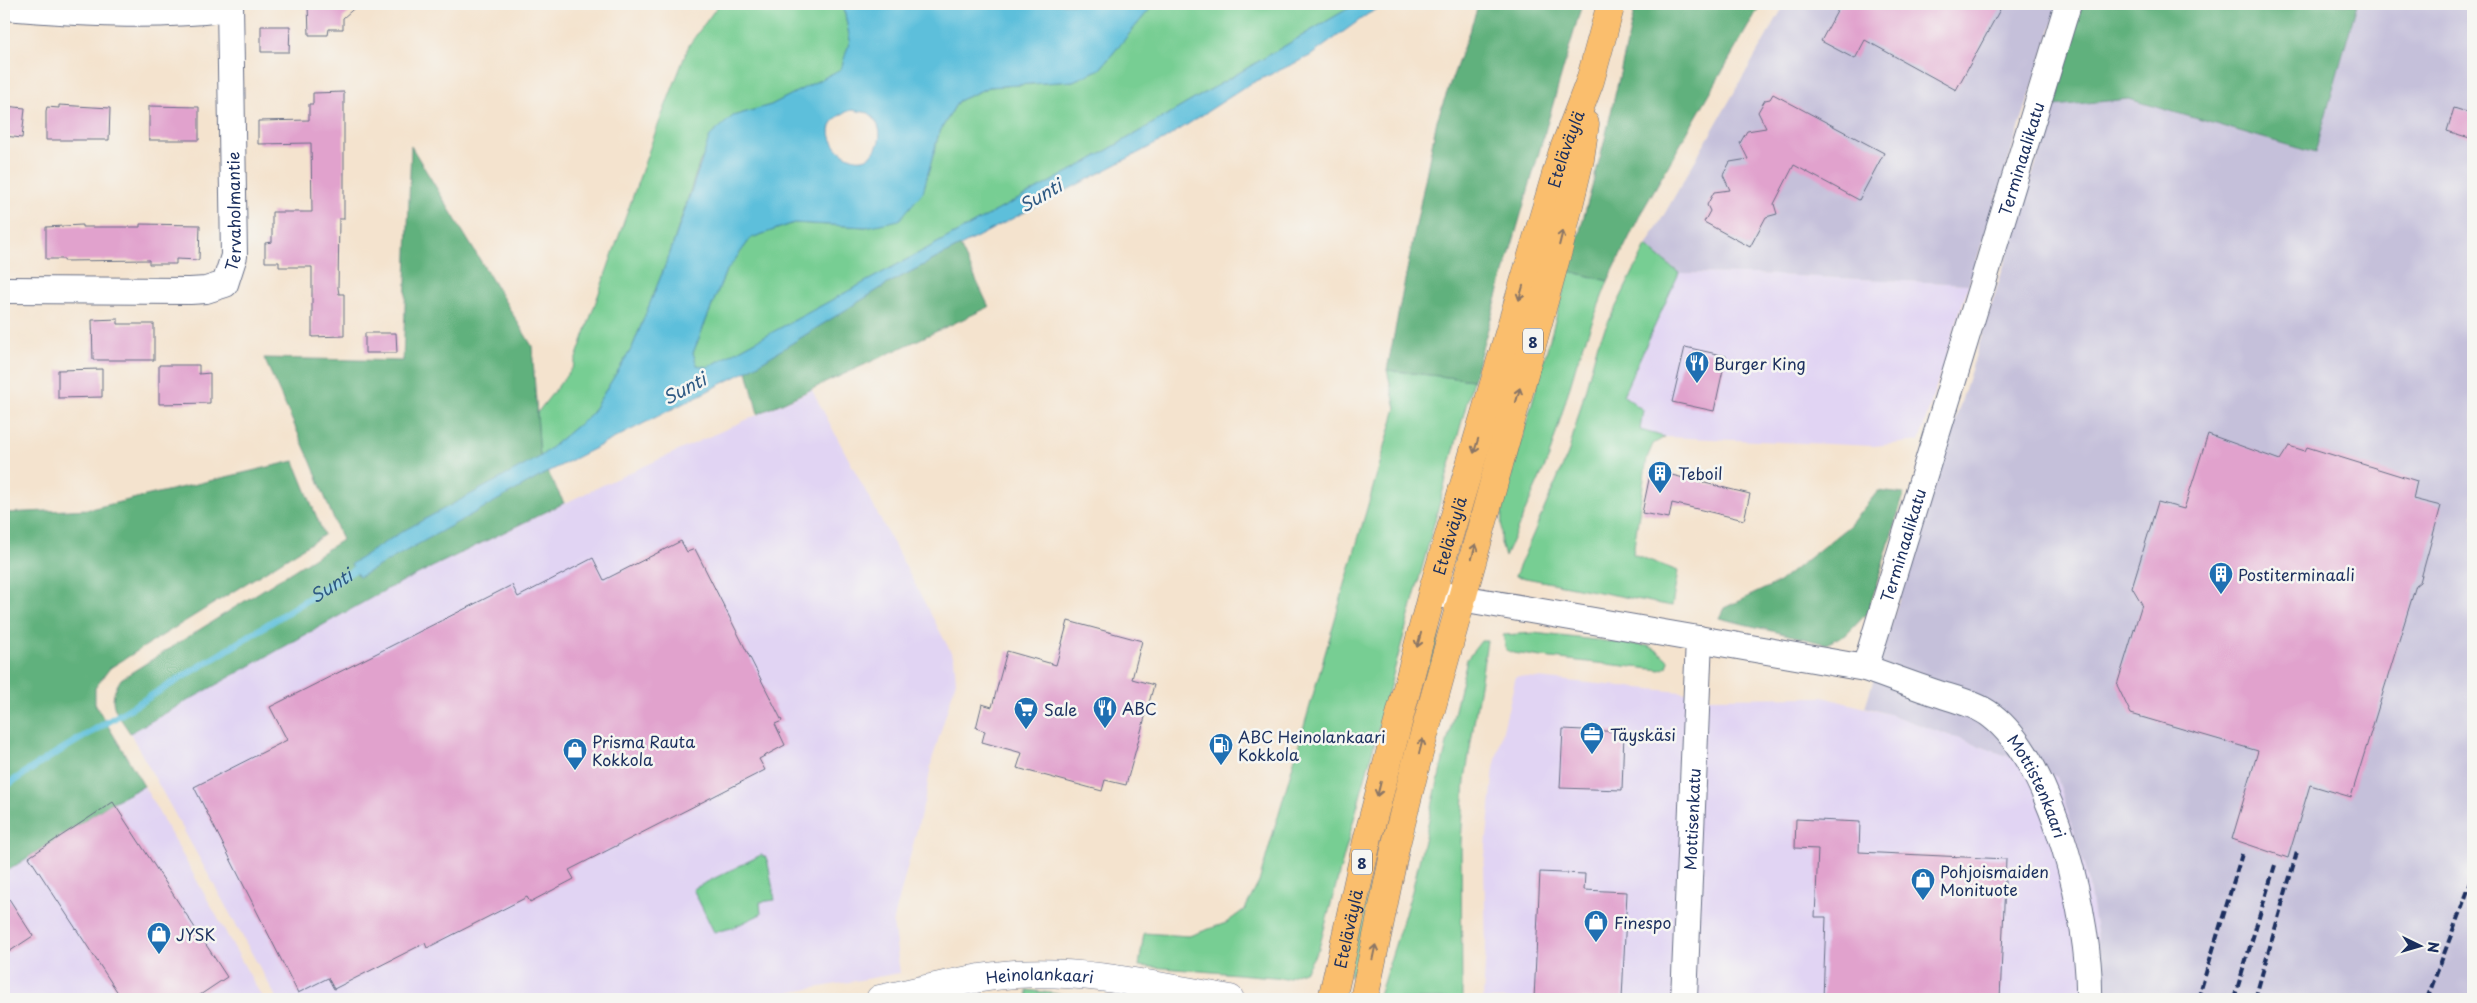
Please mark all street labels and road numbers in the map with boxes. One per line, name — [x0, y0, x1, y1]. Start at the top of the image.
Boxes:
street label: Terminaalikatu — [1992, 99, 2049, 219]
street label: Eteläväylä — [1541, 106, 1590, 190]
street label: Tervaholmantie — [218, 151, 246, 274]
road number: 8 — [1523, 328, 1543, 354]
street label: Terminaalikatu — [1874, 485, 1931, 605]
street label: Eteläväylä — [1426, 494, 1472, 578]
street label: Mottistenkaari — [2002, 729, 2073, 841]
street label: Mottisenkatu — [1677, 768, 1706, 871]
road number: 8 — [1352, 850, 1372, 874]
street label: Eteläväylä — [1327, 887, 1368, 971]
street label: Heinolankaari — [984, 961, 1095, 989]

